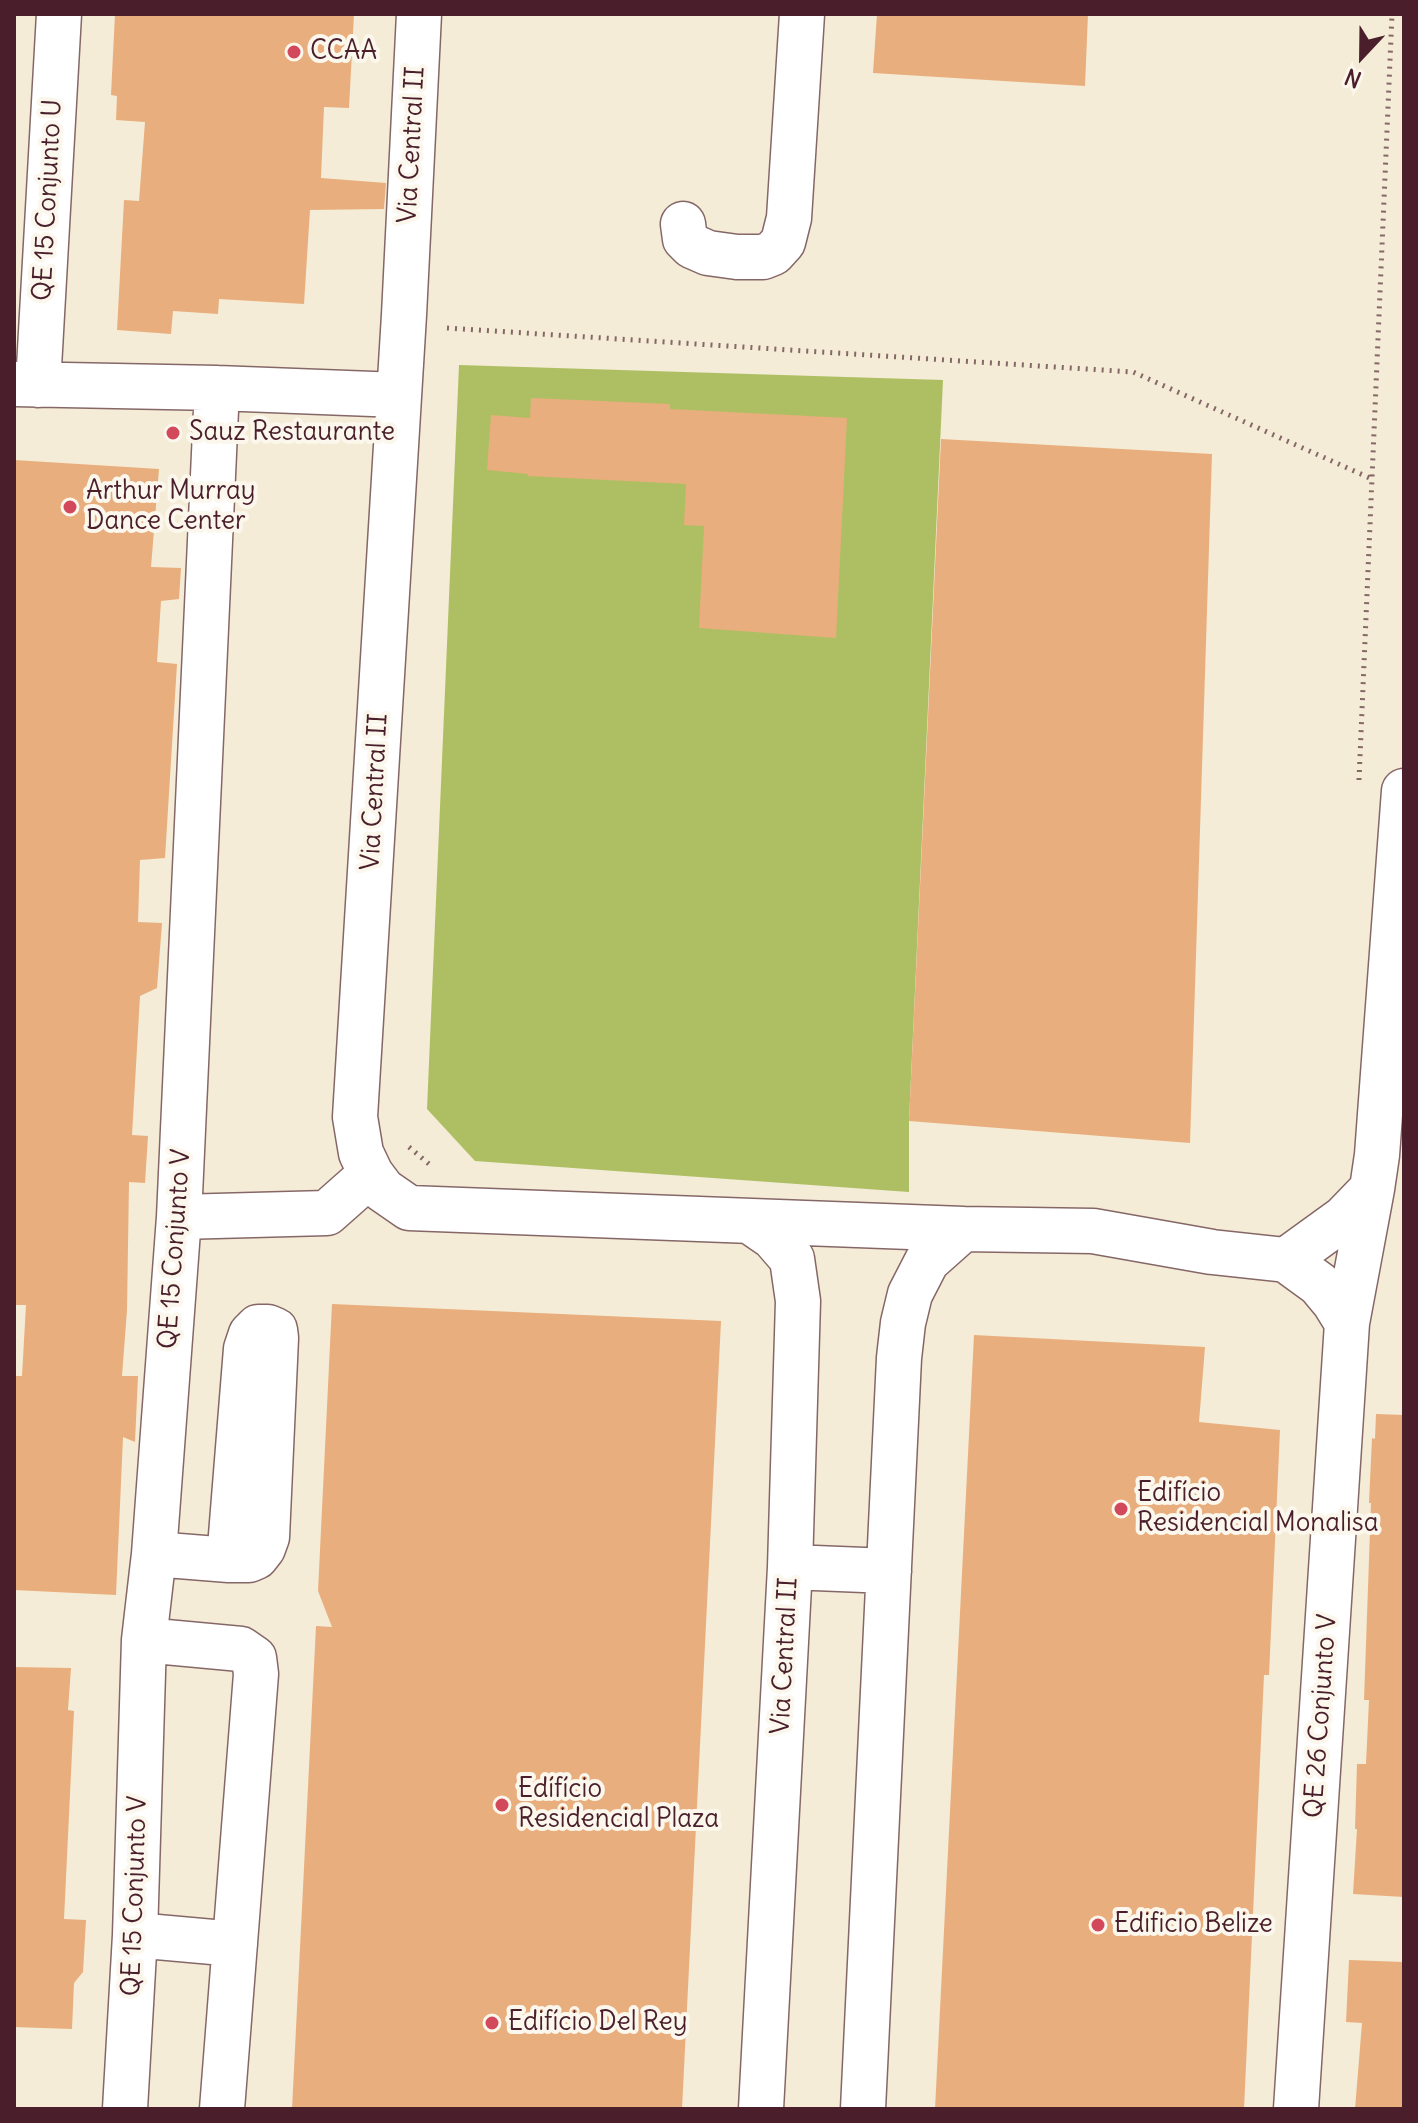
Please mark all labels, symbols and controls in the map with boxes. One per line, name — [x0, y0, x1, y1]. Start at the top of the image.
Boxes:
north arrow — [1322, 16, 1402, 96]
place label: CCAA — [310, 36, 377, 68]
marker: CCAA — [285, 43, 303, 61]
text: N — [1341, 62, 1365, 94]
street label: Via Central II — [392, 66, 432, 224]
street label: QE 15 Conjunto U — [27, 98, 69, 302]
place label: Sauz Restaurante — [189, 417, 395, 449]
marker: Sauz Restaurante — [164, 424, 182, 442]
place label: Arthur Murray Dance Center — [86, 476, 255, 538]
marker: Arthur Murray Dance Center — [61, 498, 79, 516]
street label: Via Central II — [355, 713, 395, 871]
street label: QE 15 Conjunto V — [152, 1148, 198, 1350]
place label: Edifício Residencial Monalisa — [1137, 1478, 1379, 1540]
marker: Edifício Residencial Monalisa — [1112, 1500, 1130, 1518]
street label: Via Central II — [765, 1577, 805, 1735]
street label: QE 26 Conjunto V — [1298, 1613, 1344, 1819]
place label: Edífício Residencial Plaza — [518, 1774, 719, 1836]
street label: QE 15 Conjunto V — [116, 1795, 154, 1997]
marker: Edífício Residencial Plaza — [493, 1796, 511, 1814]
place label: Edificio Belize — [1114, 1909, 1273, 1941]
marker: Edificio Belize — [1089, 1916, 1107, 1934]
place label: Edifício Del Rey — [508, 2007, 687, 2039]
marker: Edifício Del Rey — [483, 2014, 501, 2032]

